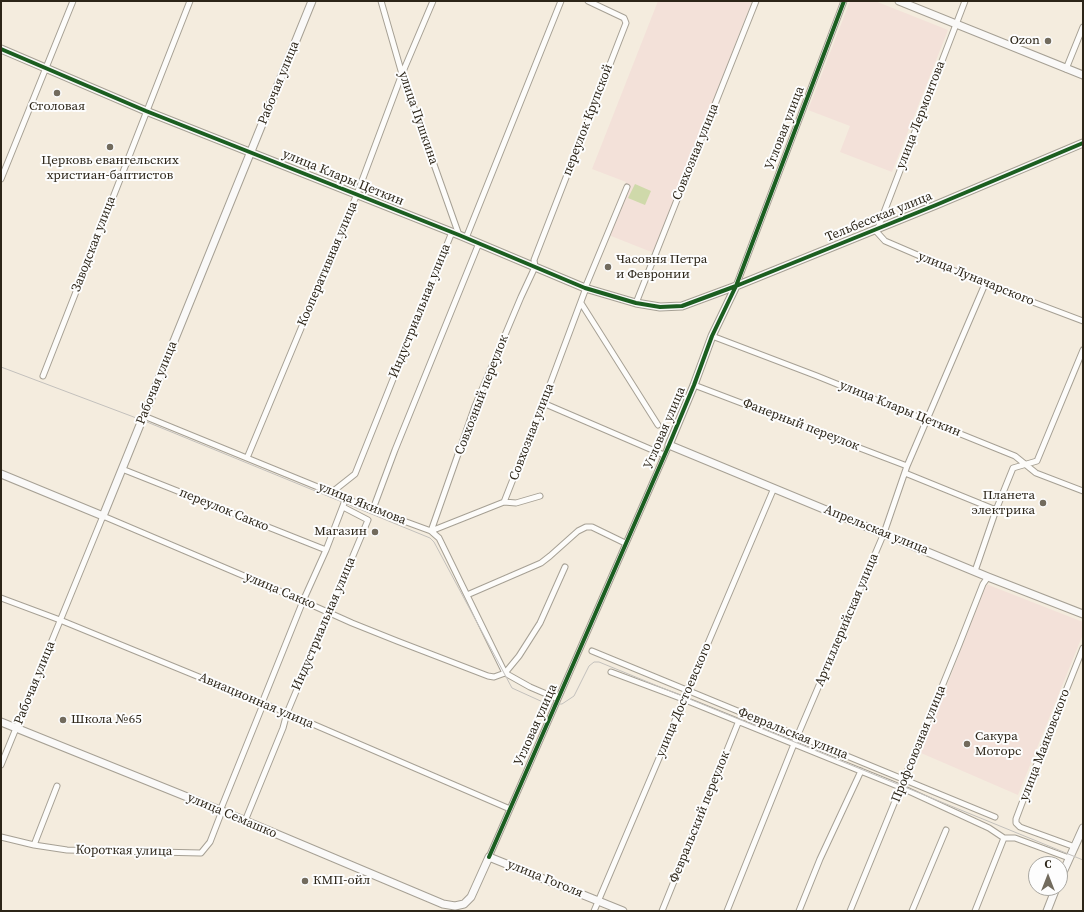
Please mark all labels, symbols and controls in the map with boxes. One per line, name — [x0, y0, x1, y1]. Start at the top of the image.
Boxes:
place label: Ozon — [1010, 33, 1040, 49]
marker: Ozon — [1043, 36, 1053, 46]
street label: Рабочая улица — [255, 39, 303, 127]
street label: улица Лермонтова — [893, 59, 949, 171]
street label: переулок Крупской — [560, 62, 616, 178]
street label: улица Пушкина — [395, 69, 441, 167]
street label: Угловая улица — [762, 84, 808, 172]
marker: Столовая — [52, 88, 62, 98]
place label: Столовая — [29, 99, 85, 115]
street label: Совхозная улица — [670, 101, 722, 203]
marker: Церковь евангельских христиан-баптистов — [105, 142, 115, 152]
street label: улица Клары Цеткин — [280, 147, 406, 209]
place label: Церковь евангельских христиан-баптистов — [41, 153, 179, 184]
street label: Тельбесская улица — [823, 188, 935, 246]
street label: Заводская улица — [69, 194, 119, 294]
street label: Кооперативная улица — [295, 199, 361, 329]
street label: Индустриальная улица — [386, 242, 454, 380]
street label: улица Луначарского — [916, 249, 1036, 309]
place label: Часовня Петра и Февронии — [616, 252, 707, 283]
marker: Часовня Петра и Февронии — [603, 262, 613, 272]
street label: Совхозный переулок — [452, 333, 512, 457]
street label: Рабочая улица — [133, 339, 181, 427]
street label: улица Клары Цеткин — [837, 378, 963, 440]
street label: Совхозная улица — [506, 381, 558, 483]
street label: Угловая улица — [641, 385, 689, 471]
street label: Фанерный переулок — [740, 396, 862, 454]
street label: улица Якимова — [316, 479, 408, 529]
street label: переулок Сакко — [177, 485, 271, 535]
place label: Планета электрика — [972, 488, 1035, 519]
marker: Планета электрика — [1038, 498, 1048, 508]
street label: Апрельская улица — [822, 502, 930, 558]
place label: Магазин — [314, 524, 367, 540]
marker: Магазин — [370, 527, 380, 537]
street label: Артиллерийская улица — [812, 551, 882, 689]
street label: Индустриальная улица — [289, 555, 359, 693]
street label: улица Сакко — [242, 569, 318, 613]
street label: Рабочая улица — [11, 639, 59, 727]
street label: улица Достоевского — [653, 641, 715, 759]
street label: Авиационная улица — [196, 670, 316, 732]
street label: Угловая улица — [511, 682, 561, 768]
street label: Профсоюзная улица — [888, 683, 950, 805]
street label: улица Маяковского — [1016, 687, 1074, 803]
street label: Февральская улица — [736, 705, 850, 763]
place label: Школа №65 — [71, 712, 142, 728]
marker: Школа №65 — [58, 715, 68, 725]
place label: Сакура Моторс — [975, 729, 1021, 760]
marker: Сакура Моторс — [962, 739, 972, 749]
street label: Февральский переулок — [666, 749, 734, 885]
street label: улица Семашко — [185, 790, 279, 842]
street label: Короткая улица — [75, 842, 173, 860]
north arrow — [1028, 856, 1068, 896]
street label: улица Гоголя — [505, 857, 585, 901]
text: С — [1045, 857, 1051, 872]
place label: КМП-ойл — [313, 873, 370, 889]
marker: КМП-ойл — [300, 876, 310, 886]

